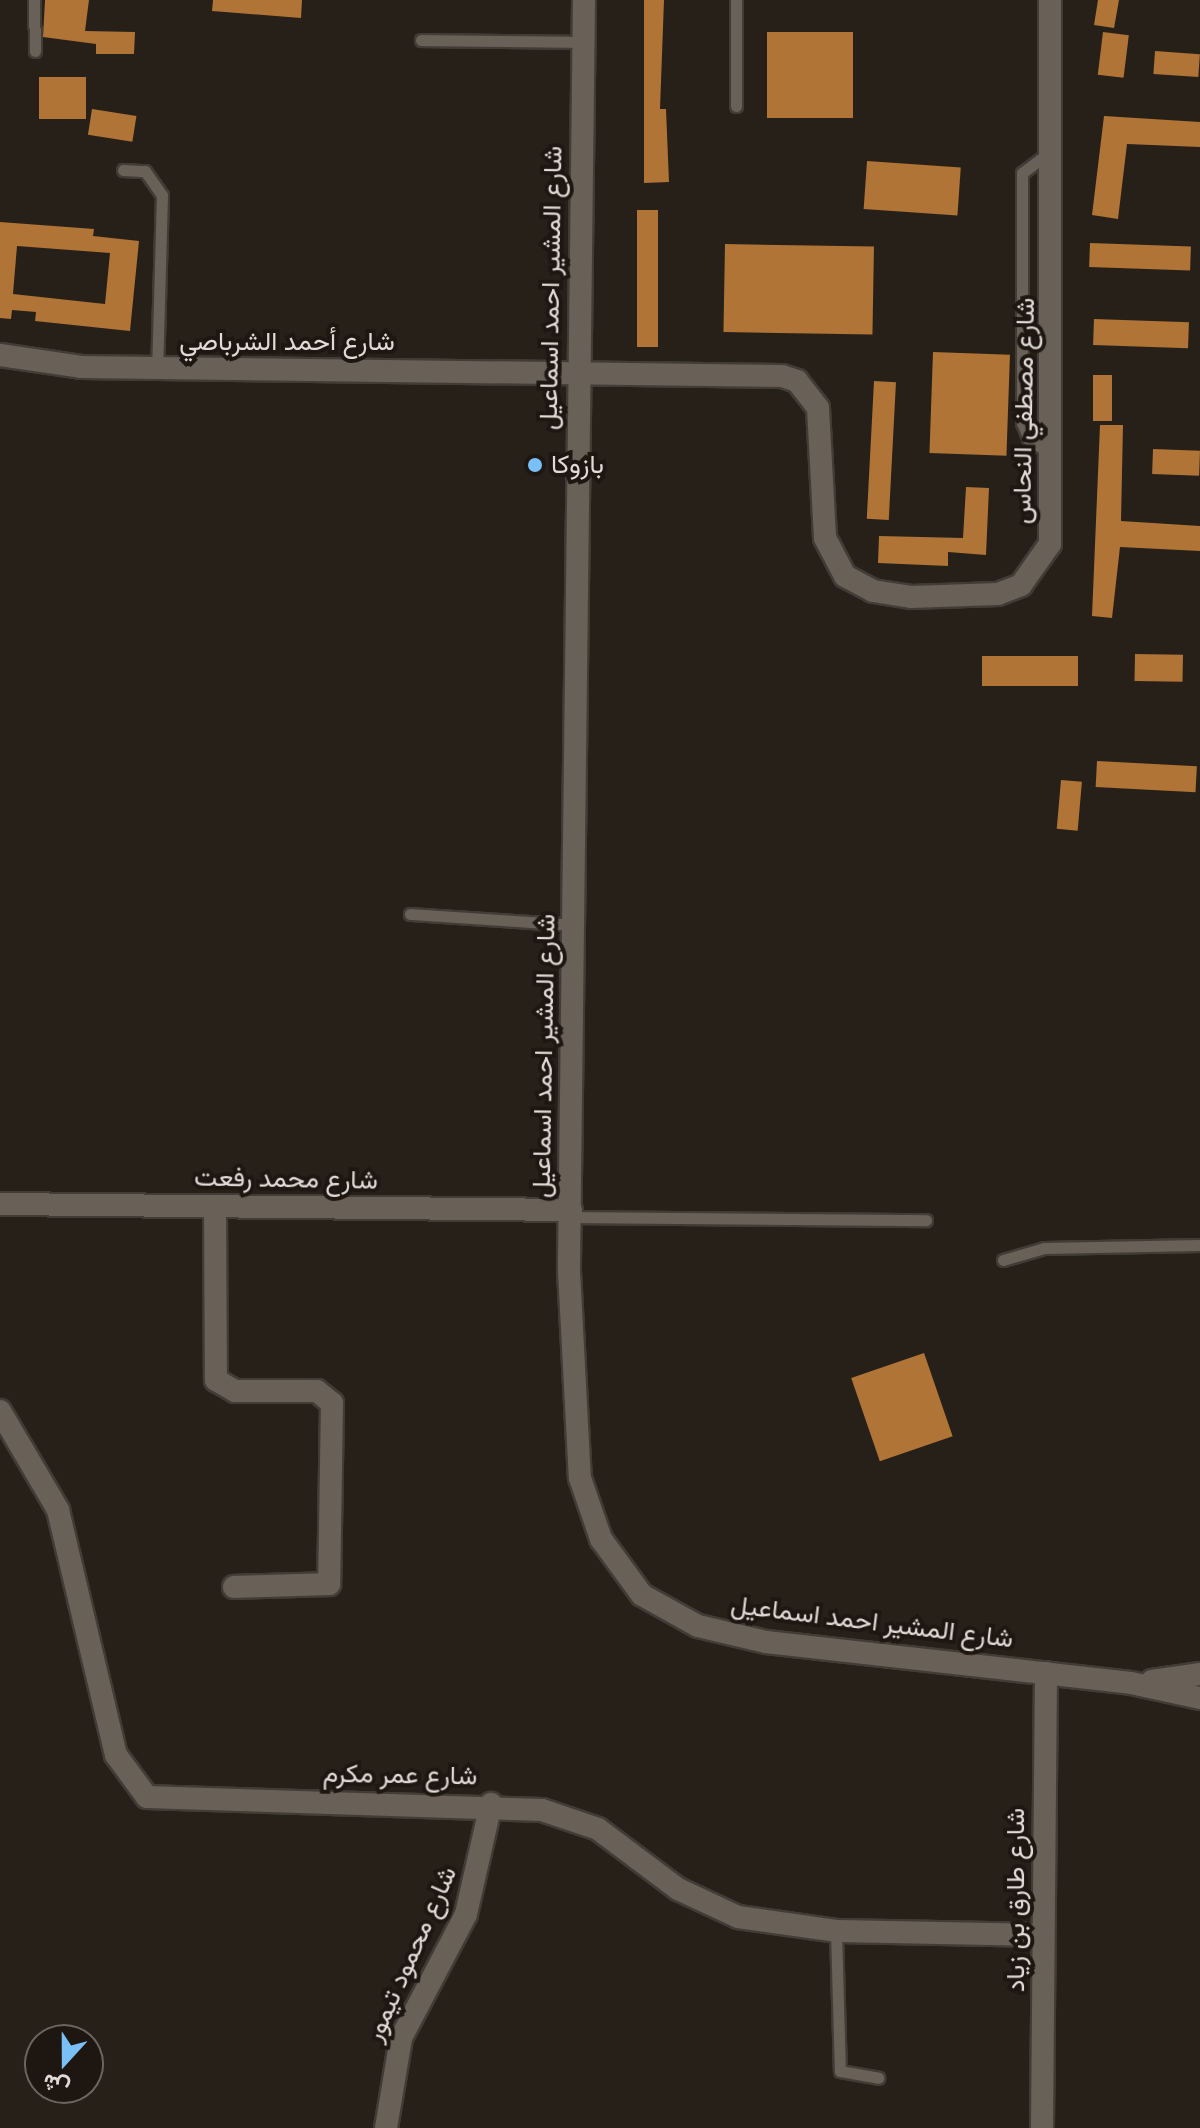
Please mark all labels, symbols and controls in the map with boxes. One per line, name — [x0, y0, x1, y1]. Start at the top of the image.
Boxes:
street label: شارع المشير احمد اسماعيل — [533, 146, 569, 430]
street label: شارع مصطفي النحاس — [1006, 298, 1042, 524]
street label: شارع أحمد الشرباصي — [179, 326, 395, 358]
place label: بازوكا — [551, 449, 604, 481]
marker: بازوكا — [526, 456, 544, 474]
street label: شارع المشير احمد اسماعيل — [526, 914, 562, 1198]
street label: شارع محمد رفعت — [194, 1162, 378, 1196]
street label: شارع المشير احمد اسماعيل — [729, 1589, 1015, 1655]
street label: شارع عمر مكرم — [323, 1758, 477, 1792]
street label: شارع طارق بن زياد — [1000, 1808, 1032, 1992]
street label: شارع محمود تيمور — [358, 1862, 464, 2046]
north arrow — [24, 2024, 104, 2104]
text: ش — [39, 2069, 73, 2101]

